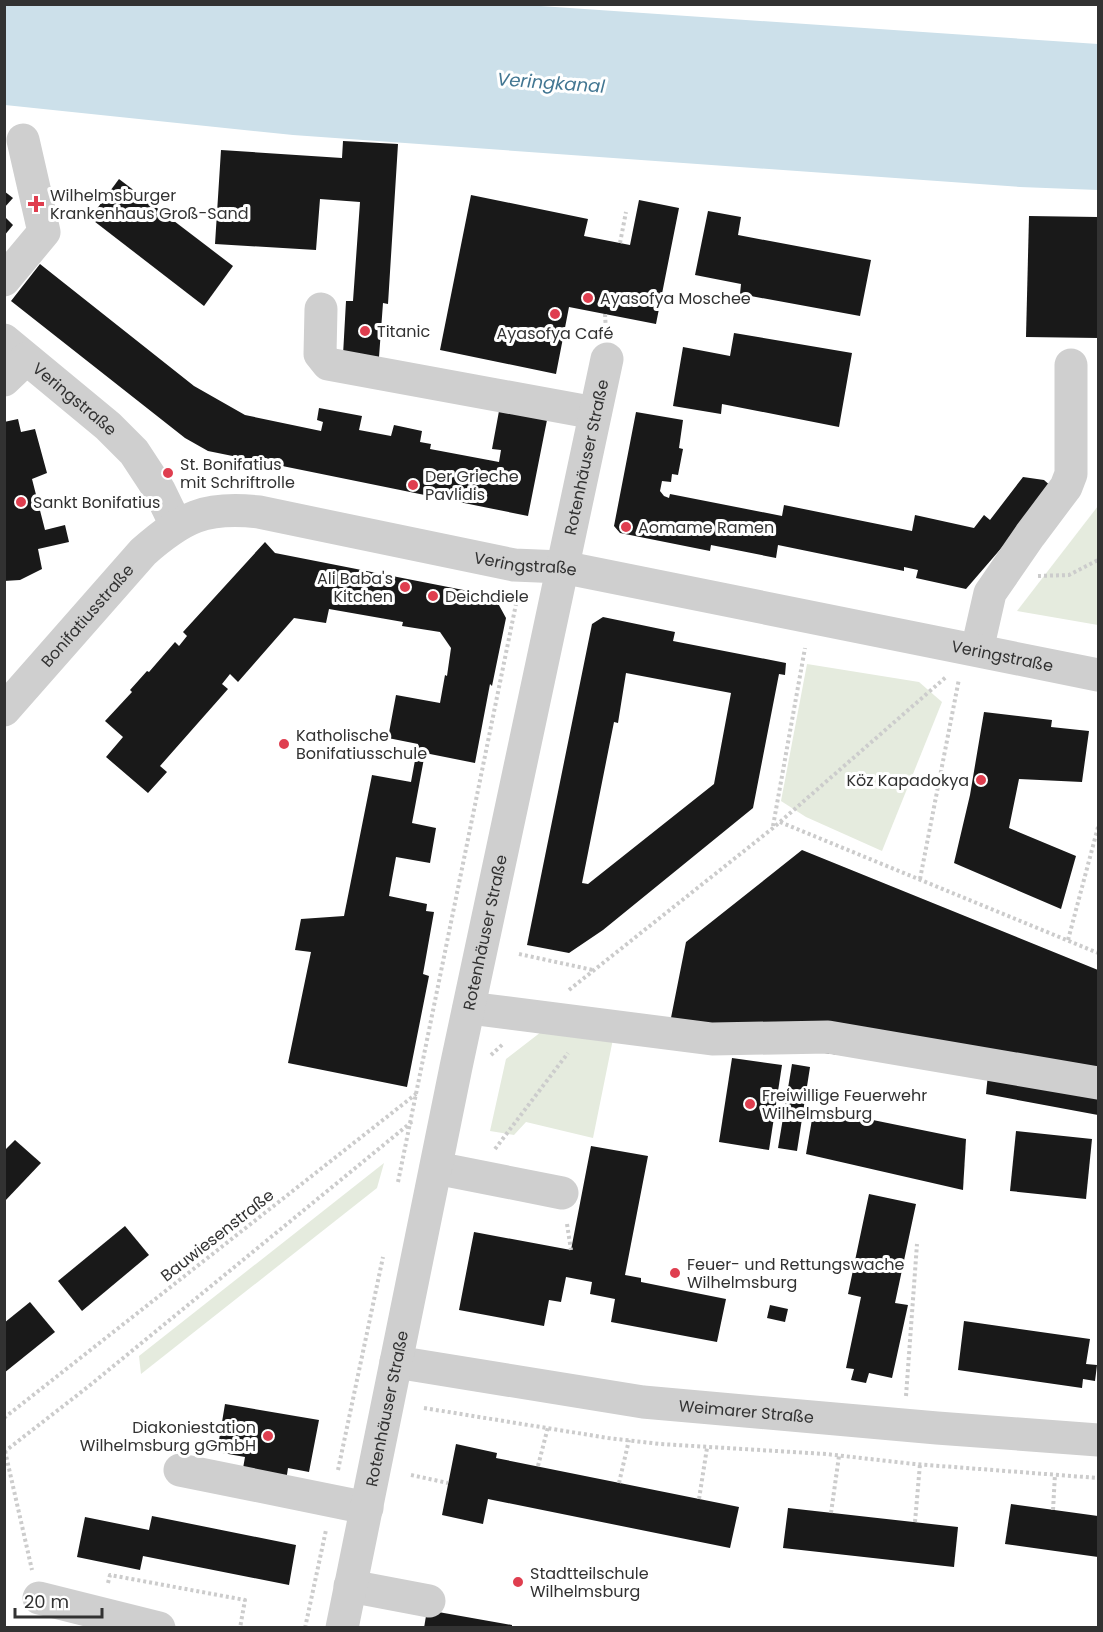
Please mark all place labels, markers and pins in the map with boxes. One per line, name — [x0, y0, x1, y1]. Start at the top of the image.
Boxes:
place label: Wilhelmsburger Krankenhaus Groß-Sand — [50, 184, 249, 225]
marker: Wilhelmsburger Krankenhaus Groß-Sand — [27, 195, 45, 213]
place label: Ayasofya Moschee — [600, 287, 751, 310]
marker: Ayasofya Moschee — [581, 291, 595, 305]
marker: Ayasofya Café — [548, 307, 562, 321]
place label: Titanic — [377, 320, 430, 343]
place label: Ayasofya Café — [497, 322, 614, 345]
marker: Titanic — [358, 324, 372, 338]
place label: St. Bonifatius mit Schriftrolle — [180, 453, 295, 494]
place label: Der Grieche Pavlidis — [425, 465, 519, 506]
marker: St. Bonifatius mit Schriftrolle — [161, 466, 175, 480]
marker: Der Grieche Pavlidis — [406, 478, 420, 492]
place label: Sankt Bonifatius — [33, 491, 160, 514]
marker: Sankt Bonifatius — [14, 495, 28, 509]
place label: Aomame Ramen — [638, 516, 774, 539]
marker: Aomame Ramen — [619, 520, 633, 534]
place label: Ali Baba's Kitchen — [317, 567, 393, 608]
marker: Ali Baba's Kitchen — [398, 580, 412, 594]
place label: Deichdiele — [445, 585, 529, 608]
marker: Deichdiele — [426, 589, 440, 603]
place label: Katholische Bonifatiusschule — [296, 724, 427, 765]
marker: Katholische Bonifatiusschule — [277, 737, 291, 751]
place label: Köz Kapadokya — [846, 769, 969, 792]
marker: Köz Kapadokya — [974, 773, 988, 787]
place label: Freiwillige Feuerwehr Wilhelmsburg — [762, 1084, 927, 1125]
marker: Freiwillige Feuerwehr Wilhelmsburg — [743, 1097, 757, 1111]
place label: Feuer- und Rettungswache Wilhelmsburg — [687, 1253, 905, 1294]
marker: Feuer- und Rettungswache Wilhelmsburg — [668, 1266, 682, 1280]
place label: Diakoniestation Wilhelmsburg gGmbH — [80, 1416, 256, 1457]
marker: Diakoniestation Wilhelmsburg gGmbH — [261, 1429, 275, 1443]
place label: Stadtteilschule Wilhelmsburg — [530, 1562, 649, 1603]
marker: Stadtteilschule Wilhelmsburg — [511, 1575, 525, 1589]

